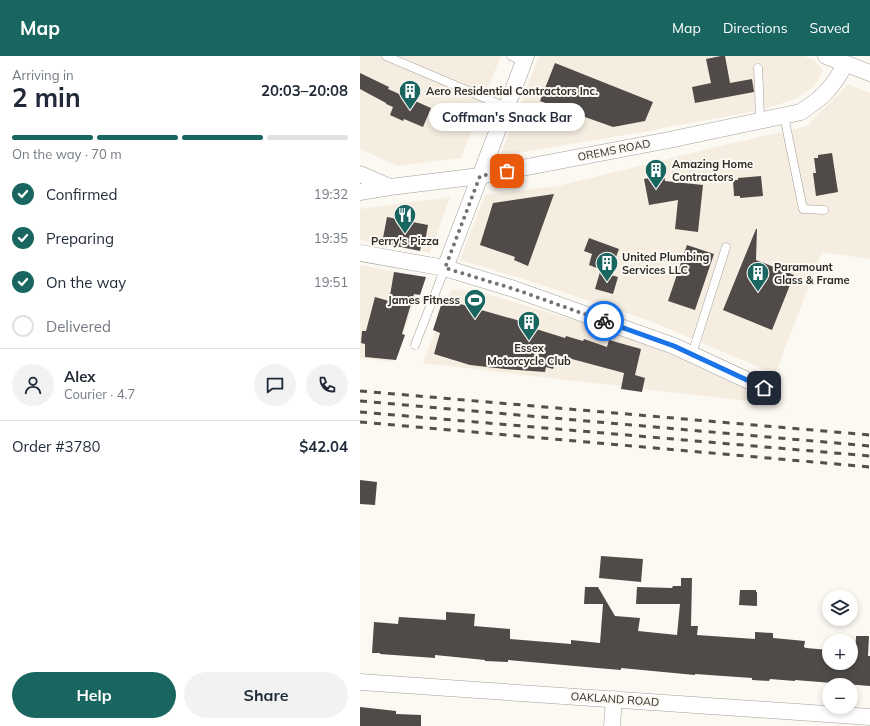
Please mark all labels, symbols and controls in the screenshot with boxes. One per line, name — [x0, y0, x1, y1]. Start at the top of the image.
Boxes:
text: Map — [20, 16, 60, 40]
text: Map — [672, 19, 701, 37]
text: Directions — [723, 19, 788, 37]
text: Saved — [810, 19, 850, 37]
text: Arriving in — [12, 67, 74, 83]
building icon: Aero Residential Contractors Inc. — [397, 78, 423, 111]
text: 2 min — [12, 81, 81, 114]
text: 20:03–20:08 — [261, 81, 348, 100]
place label: Aero Residential Contractors Inc. — [426, 84, 598, 98]
callout: Coffman's Snack Bar — [429, 103, 585, 131]
text: Coffman's Snack Bar — [442, 109, 572, 125]
street label: OREMS ROAD — [576, 136, 652, 164]
text: On the way · 70 m — [12, 146, 122, 162]
pin — [490, 154, 524, 188]
building icon: Amazing Home Contractors — [643, 157, 669, 190]
place label: Amazing Home Contractors — [672, 157, 753, 184]
icon: bag — [496, 160, 518, 182]
icon: check — [12, 183, 34, 205]
text: Confirmed — [46, 185, 117, 204]
text: 19:32 — [314, 186, 348, 202]
restaurant icon: Perry's Pizza — [392, 202, 418, 235]
icon: check — [12, 227, 34, 249]
text: Preparing — [46, 229, 114, 248]
text: 19:35 — [314, 230, 348, 246]
place label: Perry's Pizza — [371, 234, 439, 248]
building icon: United Plumbing Services LLC — [594, 250, 620, 283]
place label: United Plumbing Services LLC — [622, 250, 710, 277]
building icon: Paramount Glass & Frame — [745, 260, 771, 293]
place label: Paramount Glass & Frame — [774, 260, 850, 287]
icon: check — [12, 271, 34, 293]
text: On the way — [46, 273, 126, 292]
text: 19:51 — [314, 274, 348, 290]
sports icon: James Fitness — [462, 287, 488, 320]
place label: James Fitness — [388, 293, 460, 307]
courier — [584, 301, 624, 341]
building icon: Essex Motorcycle Club — [516, 309, 542, 342]
icon: bike — [593, 310, 615, 332]
text: Delivered — [46, 317, 111, 336]
place label: Essex Motorcycle Club — [487, 341, 571, 368]
button: person — [12, 364, 54, 406]
button: chat — [254, 364, 296, 406]
button: phone — [306, 364, 348, 406]
text: Alex — [64, 367, 96, 386]
pin — [747, 371, 781, 405]
icon: home — [753, 377, 775, 399]
text: Courier · 4.7 — [64, 386, 135, 402]
text: Order #3780 — [12, 437, 100, 456]
text: $42.04 — [299, 437, 348, 456]
map controls — [822, 590, 858, 714]
button: layers — [822, 590, 858, 626]
button: + — [822, 634, 858, 670]
button: Help — [12, 672, 176, 718]
button: Share — [184, 672, 348, 718]
button: − — [822, 678, 858, 714]
street label: OAKLAND ROAD — [570, 689, 660, 709]

